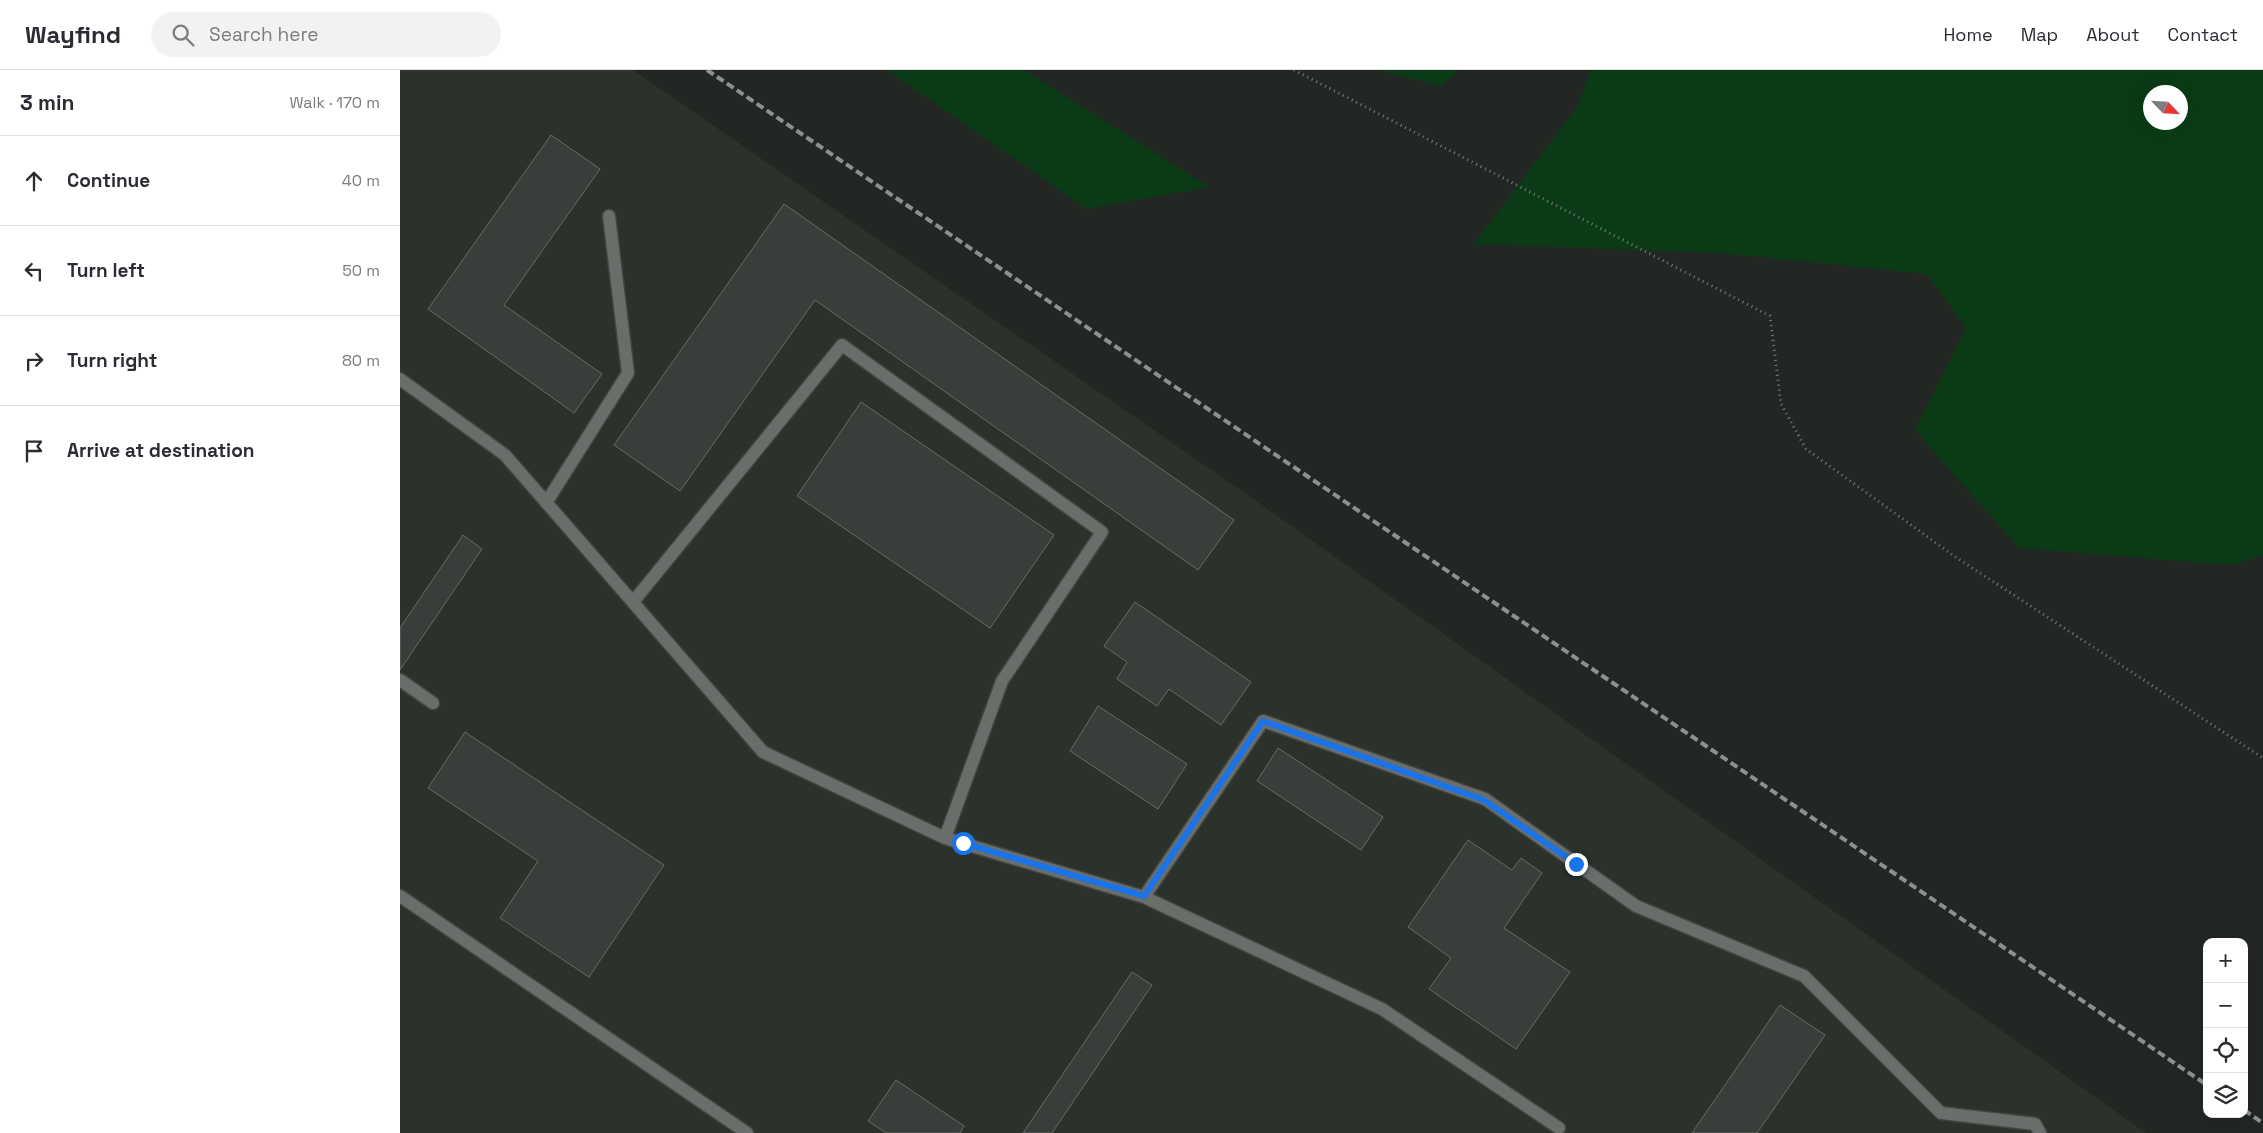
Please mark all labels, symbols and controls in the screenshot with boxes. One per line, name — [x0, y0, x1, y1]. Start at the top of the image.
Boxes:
search box — [151, 12, 501, 57]
text: Wayfind — [25, 19, 121, 50]
icon: search — [169, 21, 197, 49]
text: Search here — [209, 22, 319, 47]
text: Home — [1944, 23, 1993, 46]
text: Map — [2021, 23, 2058, 46]
text: About — [2086, 23, 2140, 46]
text: Contact — [2168, 23, 2238, 46]
north arrow — [2143, 85, 2188, 130]
text: 3 min — [20, 89, 75, 116]
text: Walk · 170 m — [290, 92, 380, 113]
icon: ahead — [20, 167, 48, 195]
text: Continue — [67, 168, 150, 193]
text: 40 m — [342, 170, 380, 191]
icon: left — [20, 257, 48, 285]
text: Turn left — [67, 258, 145, 283]
text: 50 m — [342, 260, 380, 281]
icon: right — [20, 347, 48, 375]
text: Turn right — [67, 348, 157, 373]
text: 80 m — [342, 350, 380, 371]
icon: arrive — [20, 437, 48, 465]
text: Arrive at destination — [67, 438, 255, 463]
route start — [952, 832, 975, 855]
route end — [1565, 853, 1588, 876]
map controls — [2203, 938, 2248, 1118]
button: + — [2203, 938, 2248, 983]
button: − — [2203, 983, 2248, 1028]
button: locate — [2203, 1028, 2248, 1073]
button: layers — [2203, 1073, 2248, 1118]

